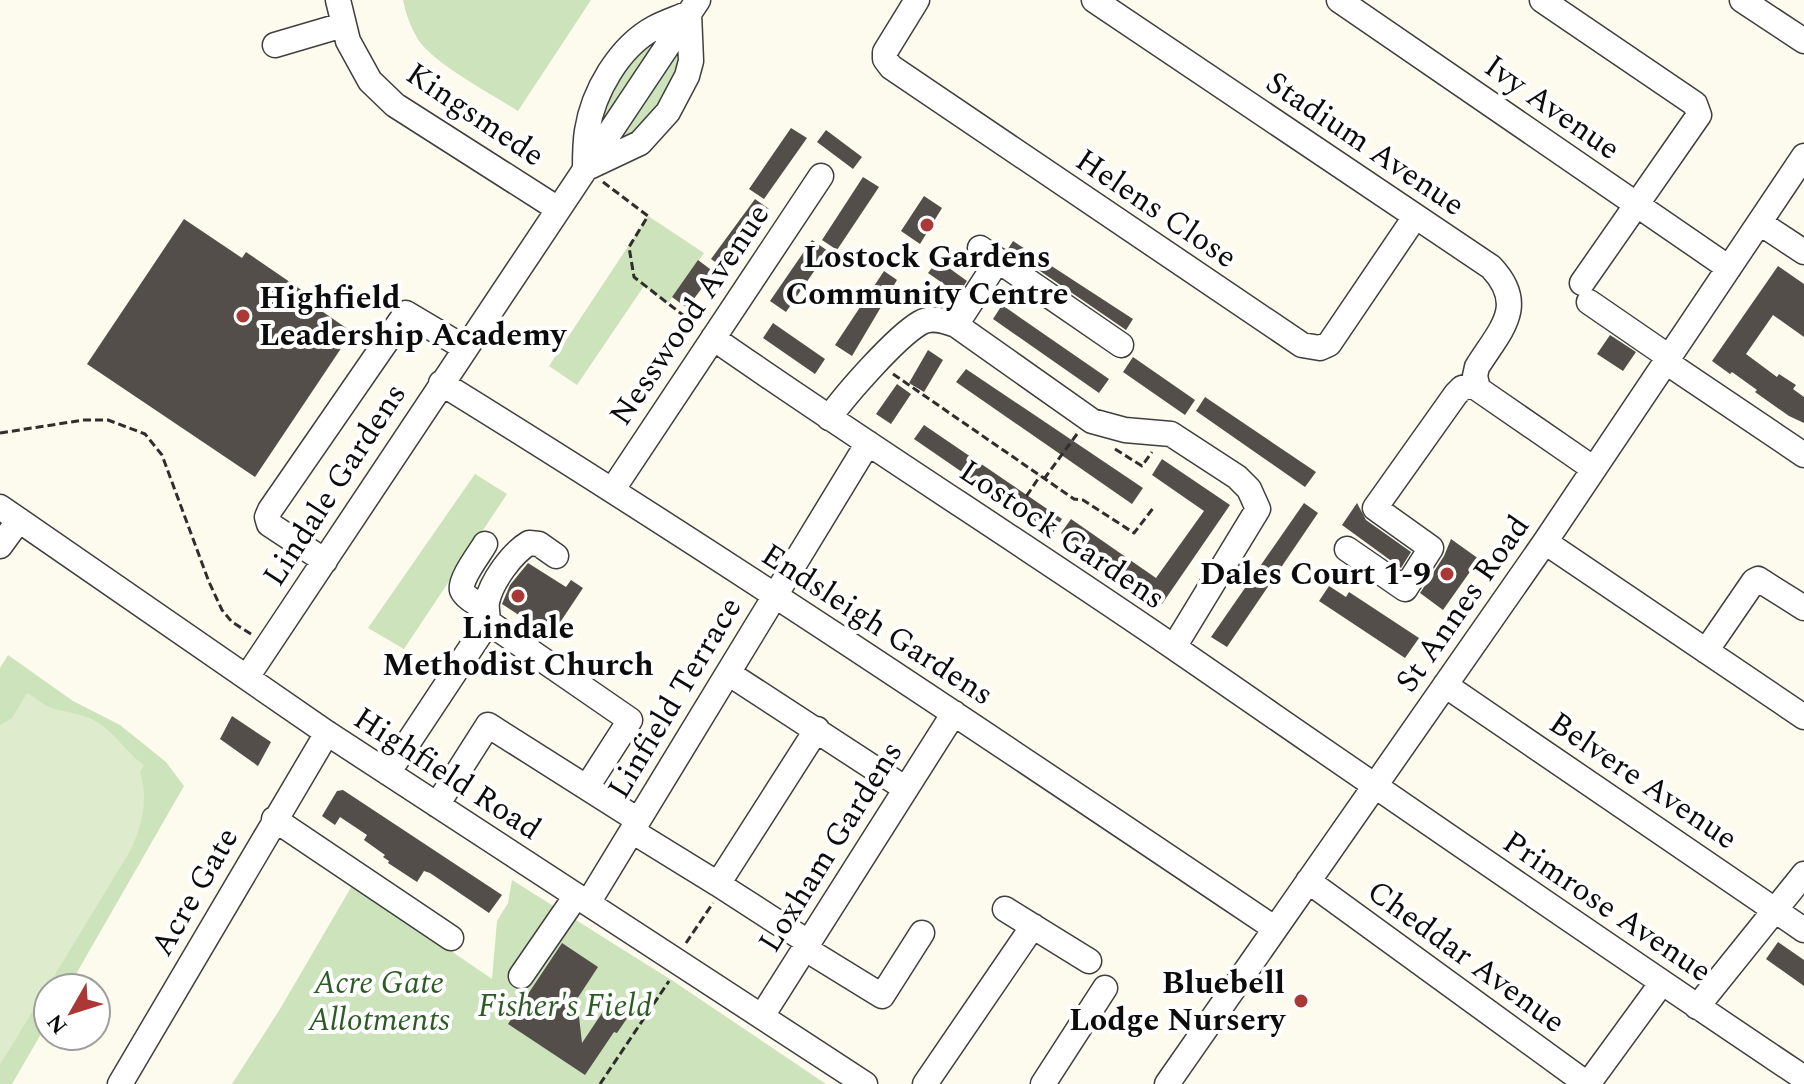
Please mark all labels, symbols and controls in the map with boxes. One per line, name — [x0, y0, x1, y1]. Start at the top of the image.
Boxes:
street label: Ivy Avenue — [1474, 43, 1630, 173]
street label: Kingsmede — [396, 50, 554, 180]
street label: Stadium Avenue — [1255, 59, 1475, 229]
street label: Helens Close — [1065, 137, 1247, 281]
street label: Nesswood Avenue — [597, 194, 783, 436]
marker: Lostock Gardens Community Centre — [918, 216, 936, 234]
place label: Lostock Gardens Community Centre — [785, 233, 1069, 319]
place label: Highfield Leadership Academy — [259, 274, 568, 360]
marker: Highfield Leadership Academy — [234, 307, 252, 325]
street label: Lindale Gardens — [251, 374, 419, 596]
street label: Lostock Gardens — [949, 448, 1175, 622]
street label: St Annes Road — [1383, 505, 1543, 703]
street label: Endsleigh Gardens — [751, 531, 1003, 719]
place label: Dales Court 1-9 — [1200, 550, 1431, 599]
marker: Dales Court 1-9 — [1438, 565, 1456, 583]
marker: Lindale Methodist Church — [509, 587, 527, 605]
street label: Linfield Terrace — [595, 588, 755, 808]
place label: Lindale Methodist Church — [382, 604, 654, 690]
street label: Highfield Road — [343, 695, 551, 853]
street label: Belvere Avenue — [1539, 699, 1747, 863]
street label: Loxham Gardens — [746, 732, 916, 962]
street label: Acre Gate — [138, 818, 252, 966]
street label: Primrose Avenue — [1492, 819, 1722, 995]
street label: Cheddar Avenue — [1356, 868, 1576, 1046]
park label: Acre Gate Allotments — [307, 959, 450, 1045]
place label: Bluebell Lodge Nursery — [1069, 959, 1287, 1045]
north arrow — [32, 972, 112, 1052]
park label: Fisher's Field — [478, 982, 652, 1031]
marker: Bluebell Lodge Nursery — [1292, 992, 1310, 1010]
text: N — [39, 1006, 76, 1041]

